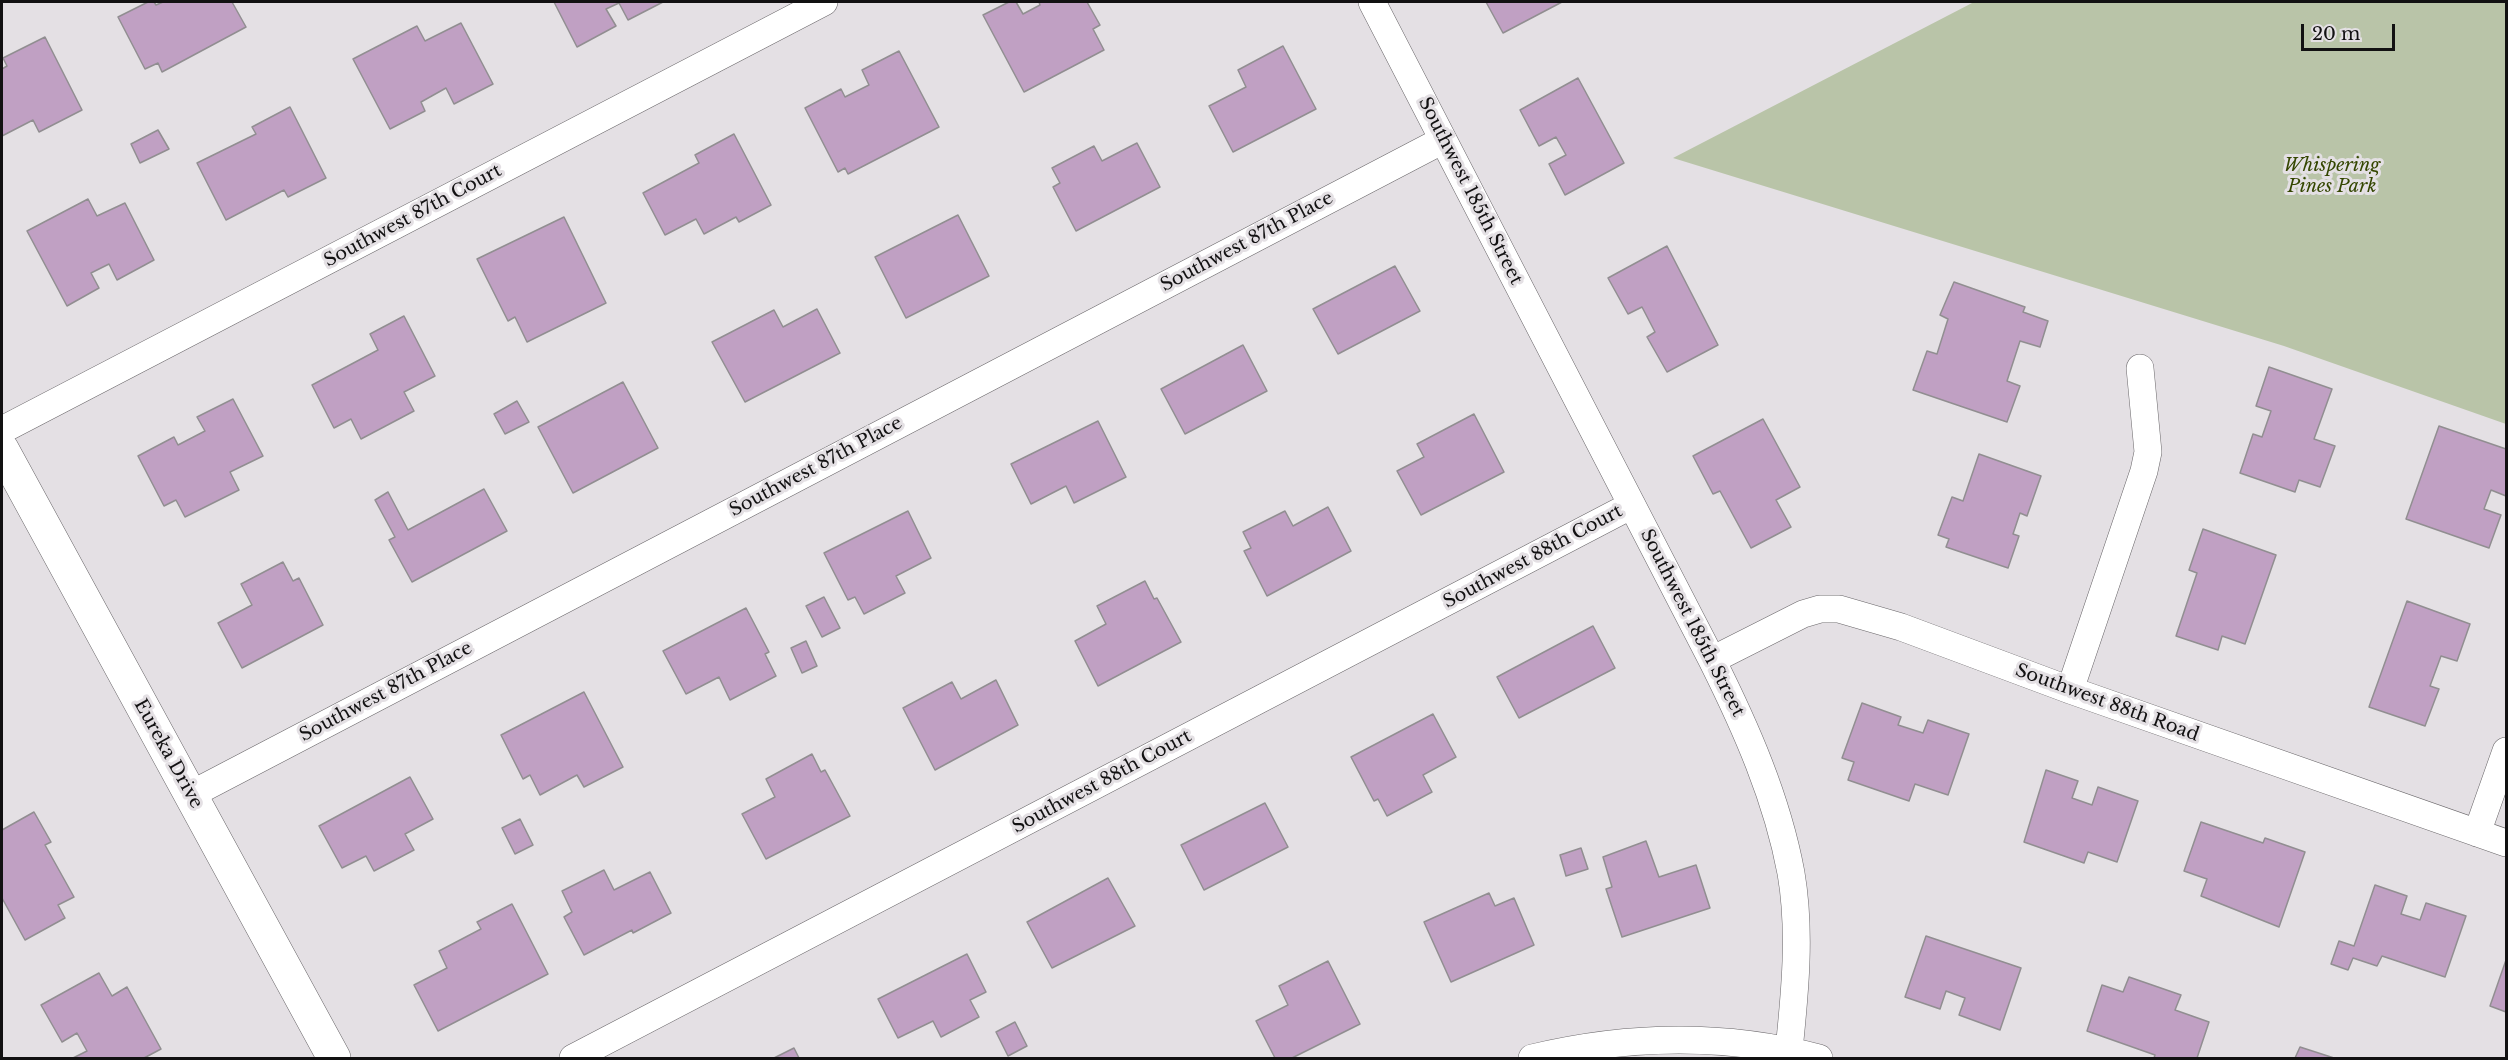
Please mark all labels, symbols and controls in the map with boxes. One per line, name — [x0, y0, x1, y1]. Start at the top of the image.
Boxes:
scale bar — [2304, 12, 2398, 50]
text: 20 m — [2312, 23, 2360, 45]
street label: Southwest 185th Street — [1413, 94, 1527, 288]
park label: Whispering Pines Park — [2284, 155, 2380, 198]
street label: Southwest 87th Court — [321, 160, 505, 272]
street label: Southwest 87th Place — [1157, 187, 1337, 297]
street label: Southwest 87th Place — [726, 412, 906, 522]
street label: Southwest 88th Court — [1440, 501, 1626, 613]
street label: Southwest 185th Street — [1635, 526, 1749, 720]
street label: Southwest 87th Place — [296, 637, 476, 747]
street label: Southwest 88th Road — [2012, 660, 2202, 746]
street label: Eureka Drive — [129, 696, 207, 812]
street label: Southwest 88th Court — [1009, 726, 1195, 838]

